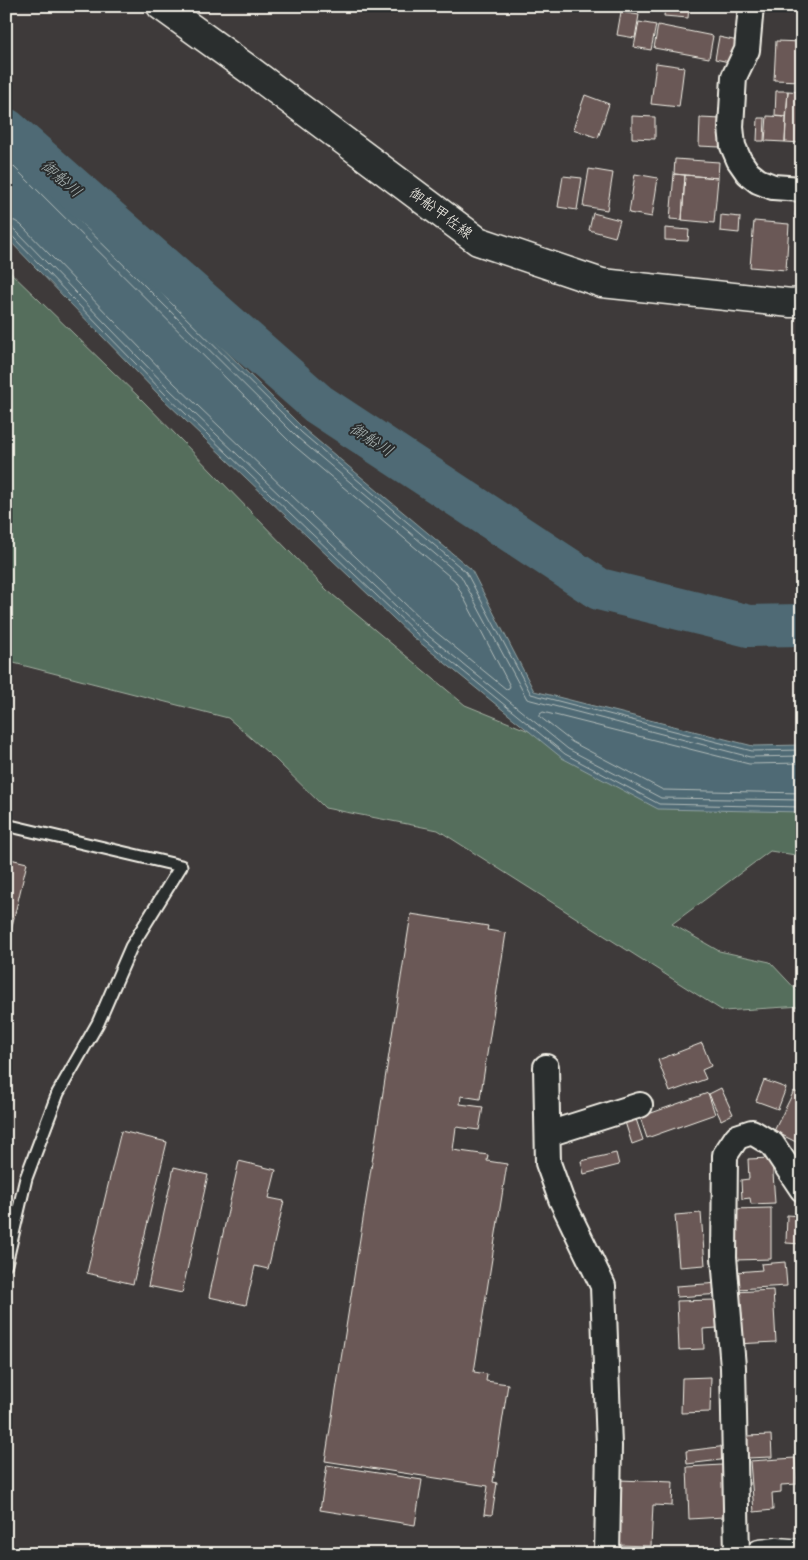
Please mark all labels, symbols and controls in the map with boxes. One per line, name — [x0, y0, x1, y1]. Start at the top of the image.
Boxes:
water label: 御船川 — [35, 157, 85, 204]
street label: 御船甲佐線 — [404, 184, 476, 244]
water label: 御船川 — [345, 420, 396, 463]

